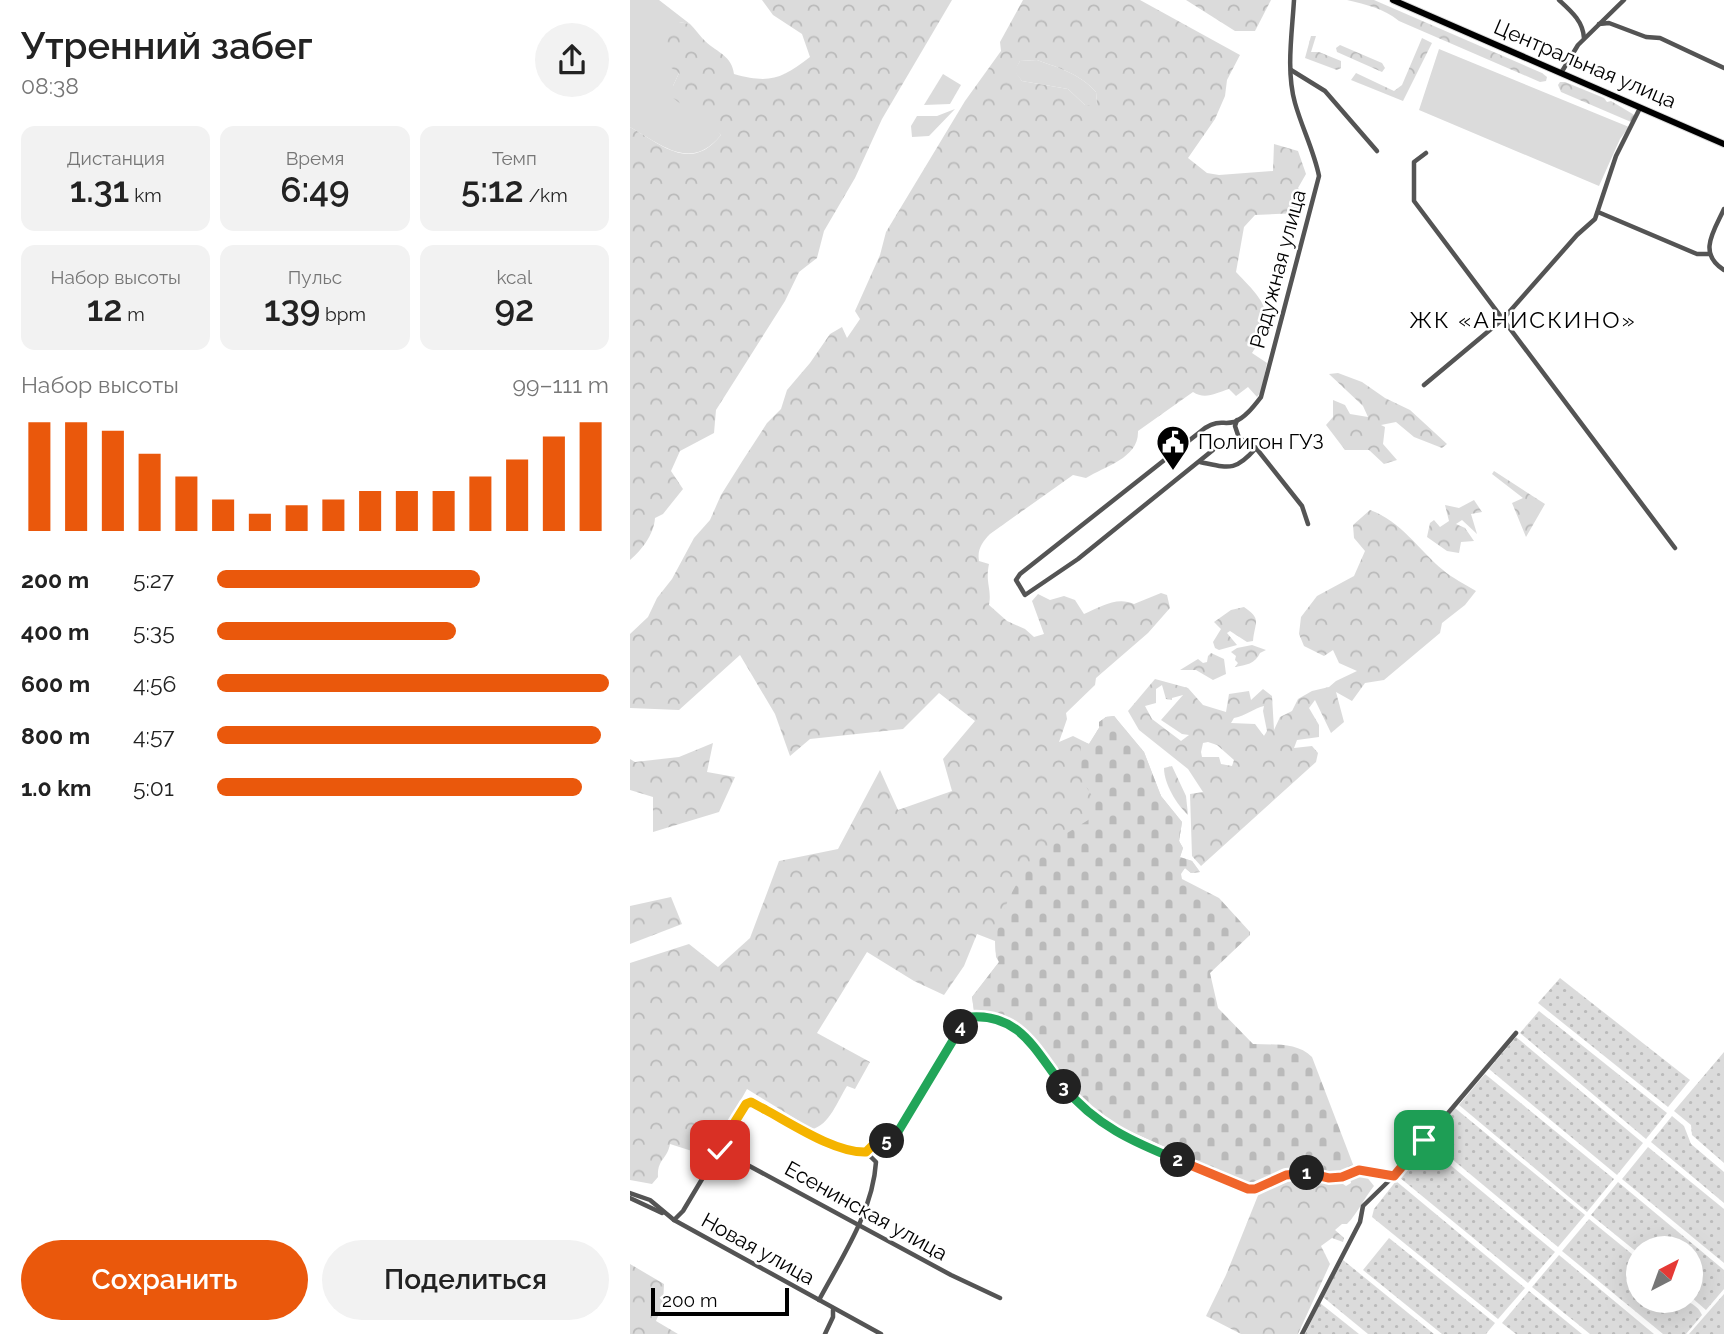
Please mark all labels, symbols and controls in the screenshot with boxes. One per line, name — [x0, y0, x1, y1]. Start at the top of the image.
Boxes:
street label: Центральная улица — [1490, 14, 1680, 113]
text: Утренний забег — [21, 23, 313, 68]
button: share — [535, 23, 609, 97]
text: 08:38 — [21, 72, 79, 99]
text: Дистанция — [66, 147, 165, 169]
text: Время — [286, 147, 344, 169]
text: Темп — [492, 147, 537, 169]
text: 1.31 — [70, 169, 129, 210]
text: 6:49 — [280, 169, 350, 210]
text: 5:12 — [461, 169, 524, 210]
text: km — [129, 184, 162, 206]
text: /km — [524, 184, 568, 206]
street label: Радужная улица — [1244, 187, 1311, 351]
text: Набор высоты — [50, 266, 181, 288]
text: Пульс — [288, 266, 342, 288]
text: kcal — [497, 266, 532, 288]
text: 12 — [87, 288, 122, 329]
text: 139 — [264, 288, 320, 329]
text: 92 — [494, 288, 534, 329]
text: m — [122, 303, 145, 325]
text: bpm — [320, 303, 366, 325]
district label: ЖК «АНИСКИНО» — [1409, 306, 1637, 333]
text: Набор высоты — [21, 371, 179, 398]
text: 99–111 m — [513, 371, 609, 398]
public building icon: Полигон ГУЗ — [1154, 423, 1192, 472]
place label: Полигон ГУЗ — [1198, 429, 1324, 454]
text: 200 m — [21, 566, 89, 593]
text: 5:27 — [133, 566, 174, 593]
text: 400 m — [21, 618, 89, 645]
text: 5:35 — [133, 618, 175, 645]
text: 600 m — [21, 670, 90, 697]
text: 4:56 — [133, 670, 176, 697]
text: 800 m — [21, 722, 90, 749]
text: 4:57 — [133, 722, 175, 749]
text: 1.0 km — [21, 774, 91, 801]
text: 5:01 — [133, 774, 174, 801]
pin: 4 — [944, 1010, 978, 1044]
text: 4 — [955, 1015, 966, 1037]
pin: 3 — [1046, 1070, 1082, 1104]
text: 3 — [1058, 1075, 1069, 1097]
pin — [1394, 1110, 1454, 1170]
pin — [690, 1120, 750, 1180]
icon: arrive — [1405, 1121, 1443, 1159]
pin: 5 — [870, 1124, 904, 1158]
text: 5 — [881, 1129, 892, 1151]
icon: check — [701, 1131, 739, 1169]
pin: 2 — [1160, 1142, 1196, 1178]
text: 2 — [1172, 1148, 1183, 1170]
street label: Есенинская улица — [781, 1155, 952, 1266]
pin: 1 — [1290, 1156, 1324, 1190]
text: 1 — [1302, 1161, 1311, 1183]
street label: Новая улица — [697, 1207, 819, 1290]
north arrow — [1626, 1236, 1703, 1312]
map controls — [1626, 1236, 1703, 1313]
button: Сохранить — [21, 1240, 308, 1320]
button: Поделиться — [322, 1240, 609, 1320]
scale bar — [651, 1285, 789, 1317]
text: 200 m — [662, 1289, 717, 1311]

